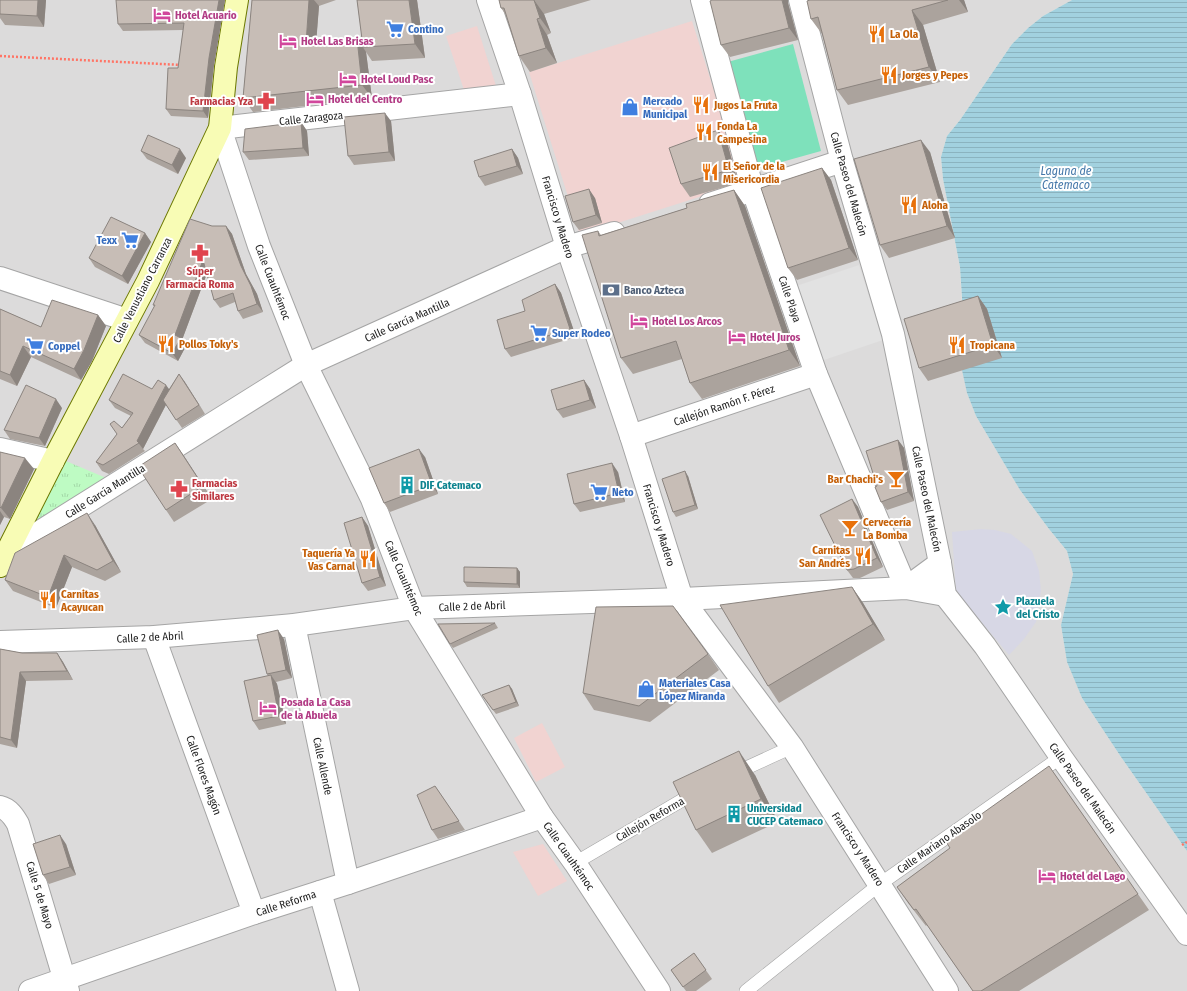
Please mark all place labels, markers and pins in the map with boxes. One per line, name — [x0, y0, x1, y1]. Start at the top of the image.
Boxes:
hotel icon: Hotel Acuario — [152, 5, 172, 25]
place label: Hotel Acuario — [175, 9, 237, 22]
supermarket icon: Contino — [385, 19, 405, 39]
place label: Contino — [408, 23, 444, 36]
restaurant icon: La Ola — [867, 24, 887, 44]
place label: La Ola — [890, 28, 919, 41]
hotel icon: Hotel Las Brisas — [278, 31, 298, 51]
place label: Hotel Las Brisas — [301, 35, 374, 48]
restaurant icon: Jorges y Pepes — [879, 65, 899, 85]
hotel icon: Hotel Loud Pasc — [338, 69, 358, 89]
place label: Jorges y Pepes — [901, 69, 968, 82]
place label: Hotel Loud Pasc — [361, 73, 433, 86]
hotel icon: Hotel del Centro — [305, 89, 325, 109]
pharmacy icon: Farmacias Yza — [256, 91, 276, 111]
place label: Hotel del Centro — [328, 93, 402, 106]
place label: Farmacias Yza — [190, 95, 254, 108]
place label: Mercado Municipal — [643, 95, 688, 121]
restaurant icon: Jugos La Fruta — [691, 95, 711, 115]
shop icon: Mercado Municipal — [620, 97, 640, 117]
place label: Jugos La Fruta — [713, 99, 778, 112]
place label: Fonda La Campesina — [717, 120, 767, 146]
restaurant icon: Fonda La Campesina — [694, 122, 714, 142]
place label: El Señor de la Misericordia — [723, 160, 785, 186]
restaurant icon: El Señor de la Misericordia — [700, 162, 720, 182]
restaurant icon: Aloha — [899, 195, 919, 215]
place label: Aloha — [921, 199, 949, 212]
supermarket icon: Texx — [120, 230, 140, 250]
place label: Texx — [96, 234, 118, 247]
pharmacy icon: Súper Farmacia Roma — [190, 243, 210, 263]
place label: Súper Farmacia Roma — [166, 265, 235, 291]
bank icon: Banco Azteca — [601, 280, 621, 300]
place label: Banco Azteca — [624, 284, 685, 297]
hotel icon: Hotel Los Arcos — [629, 311, 649, 331]
place label: Hotel Los Arcos — [652, 315, 722, 328]
supermarket icon: Super Rodeo — [529, 323, 549, 343]
place label: Super Rodeo — [552, 327, 611, 340]
hotel icon: Hotel Juros — [727, 327, 747, 347]
place label: Hotel Juros — [750, 331, 801, 344]
restaurant icon: Pollos Toky's — [156, 334, 176, 354]
restaurant icon: Tropicana — [947, 335, 967, 355]
supermarket icon: Coppel — [25, 336, 45, 356]
place label: Pollos Toky's — [179, 338, 238, 351]
place label: Tropicana — [970, 339, 1015, 352]
place label: Coppel — [48, 340, 81, 353]
bar icon: Bar Chachi's — [886, 469, 906, 489]
place label: Bar Chachi's — [828, 473, 883, 486]
building icon: DIF Catemaco — [397, 475, 417, 495]
place label: Farmacias Similares — [192, 477, 238, 503]
pharmacy icon: Farmacias Similares — [169, 479, 189, 499]
place label: DIF Catemaco — [420, 479, 481, 492]
supermarket icon: Neto — [589, 482, 609, 502]
place label: Neto — [612, 486, 634, 499]
place label: Cervecería La Bomba — [863, 516, 912, 542]
bar icon: Cervecería La Bomba — [840, 518, 860, 538]
place label: Carnitas San Andrés — [799, 544, 850, 570]
restaurant icon: Carnitas San Andrés — [853, 546, 873, 566]
place label: Taquería Ya Vas Carnal — [302, 547, 356, 573]
restaurant icon: Taquería Ya Vas Carnal — [358, 549, 378, 569]
place label: Carnitas Acayucan — [60, 588, 104, 614]
restaurant icon: Carnitas Acayucan — [38, 590, 58, 610]
place label: Plazuela del Cristo — [1016, 595, 1060, 621]
place icon: Plazuela del Cristo — [993, 597, 1013, 617]
place label: Materiales Casa López Miranda — [659, 677, 731, 703]
shop icon: Materiales Casa López Miranda — [636, 679, 656, 699]
place label: Posada La Casa de la Abuela — [281, 696, 351, 722]
hotel icon: Posada La Casa de la Abuela — [258, 698, 278, 718]
place label: Universidad CUCEP Catemaco — [747, 802, 823, 828]
building icon: Universidad CUCEP Catemaco — [724, 804, 744, 824]
hotel icon: Hotel del Lago — [1037, 866, 1057, 886]
place label: Hotel del Lago — [1060, 870, 1126, 883]

